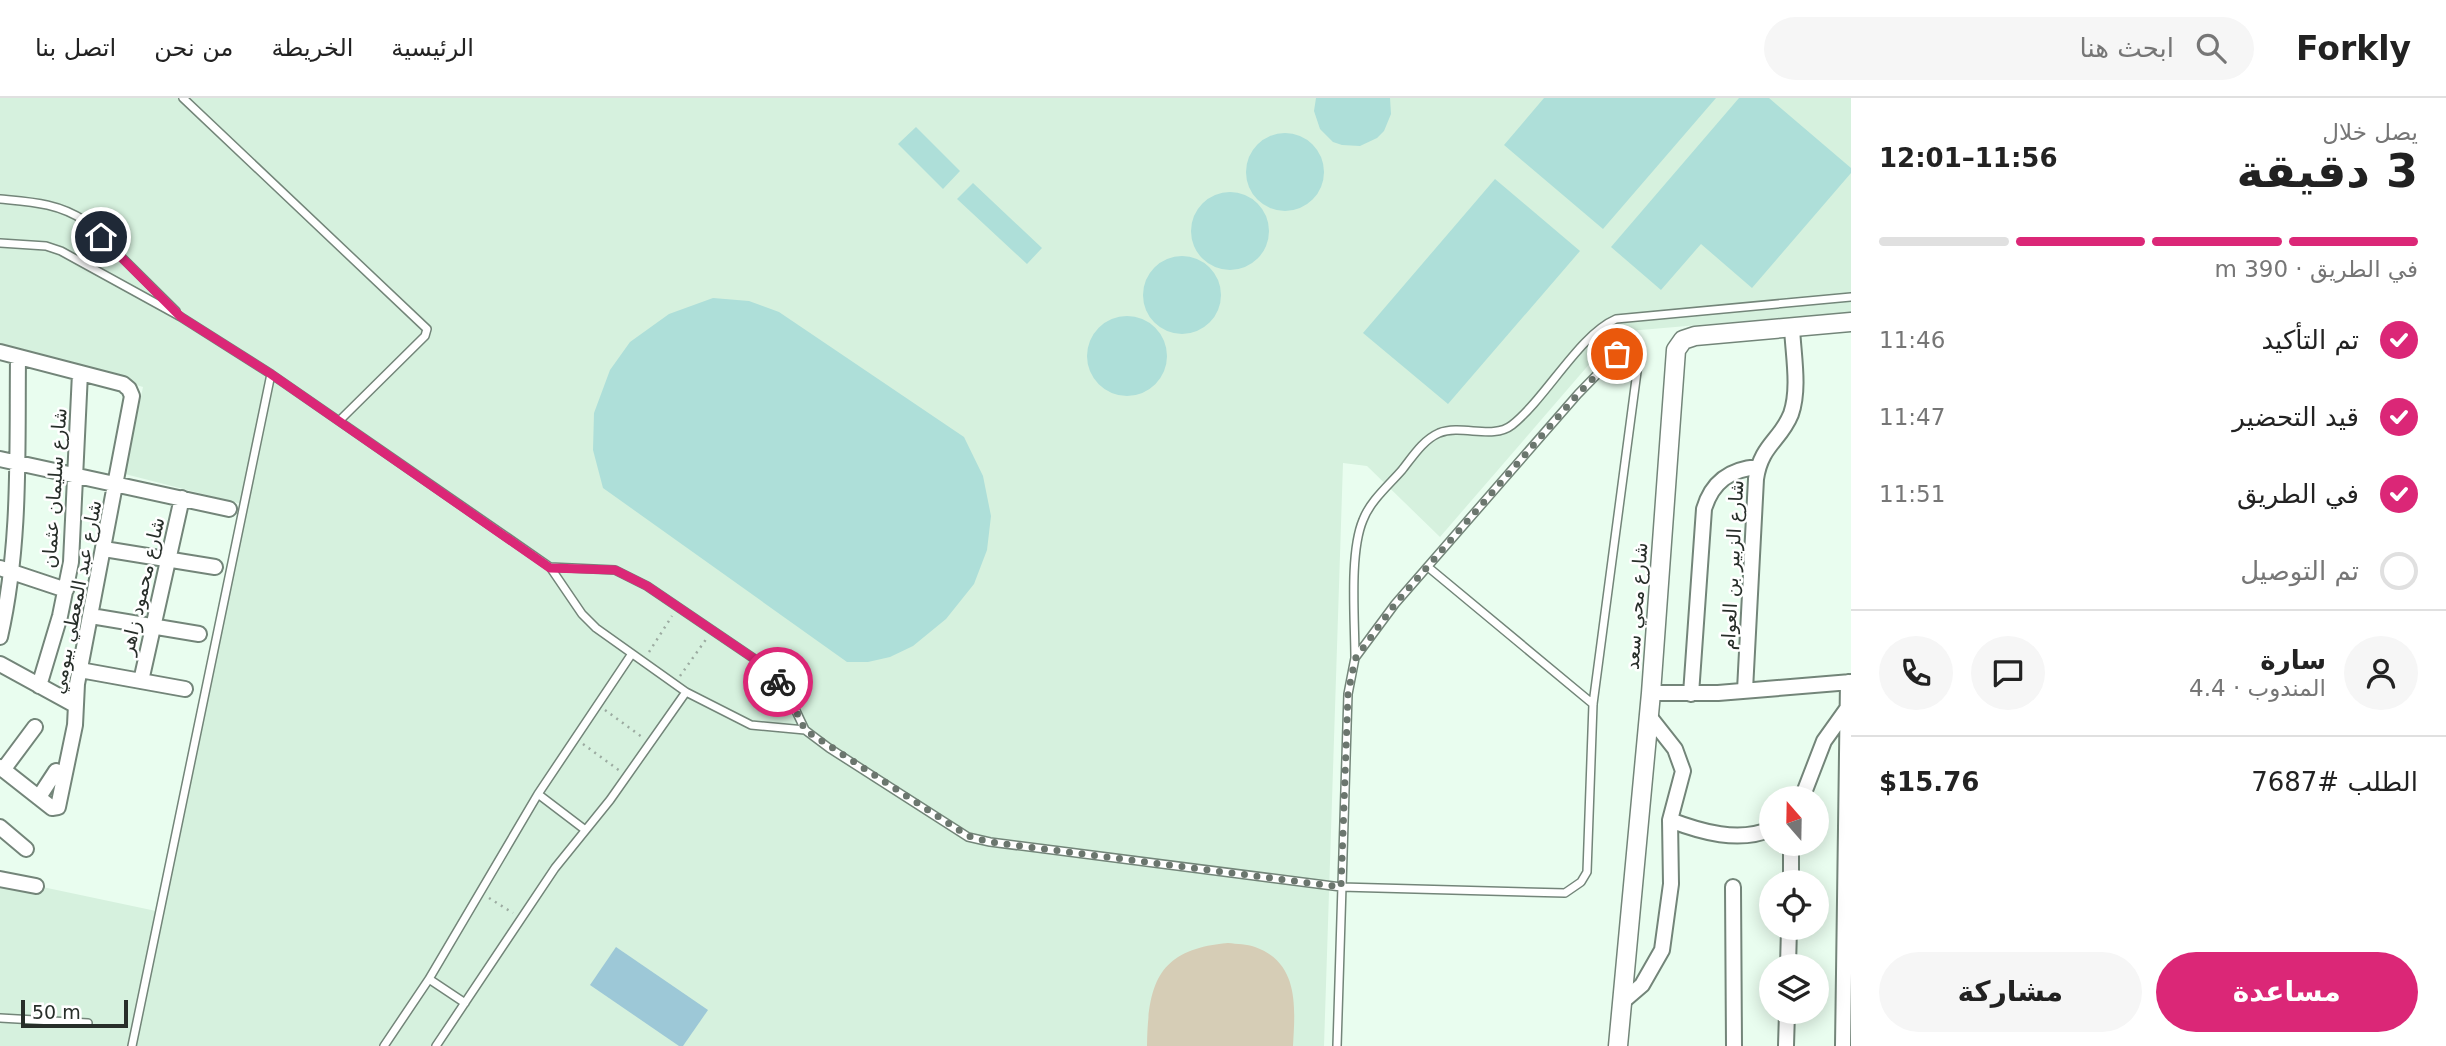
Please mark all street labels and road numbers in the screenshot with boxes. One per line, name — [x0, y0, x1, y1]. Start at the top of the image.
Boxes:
street label: شارع سليمان عثمان — [37, 407, 72, 569]
street label: شارع الزبير بن العوام — [1717, 479, 1748, 651]
street label: شارع عبد المعطي بيومي — [46, 498, 107, 696]
street label: شارع محمود زاهر — [115, 515, 170, 658]
street label: شارع محي سعد — [1621, 542, 1652, 671]

